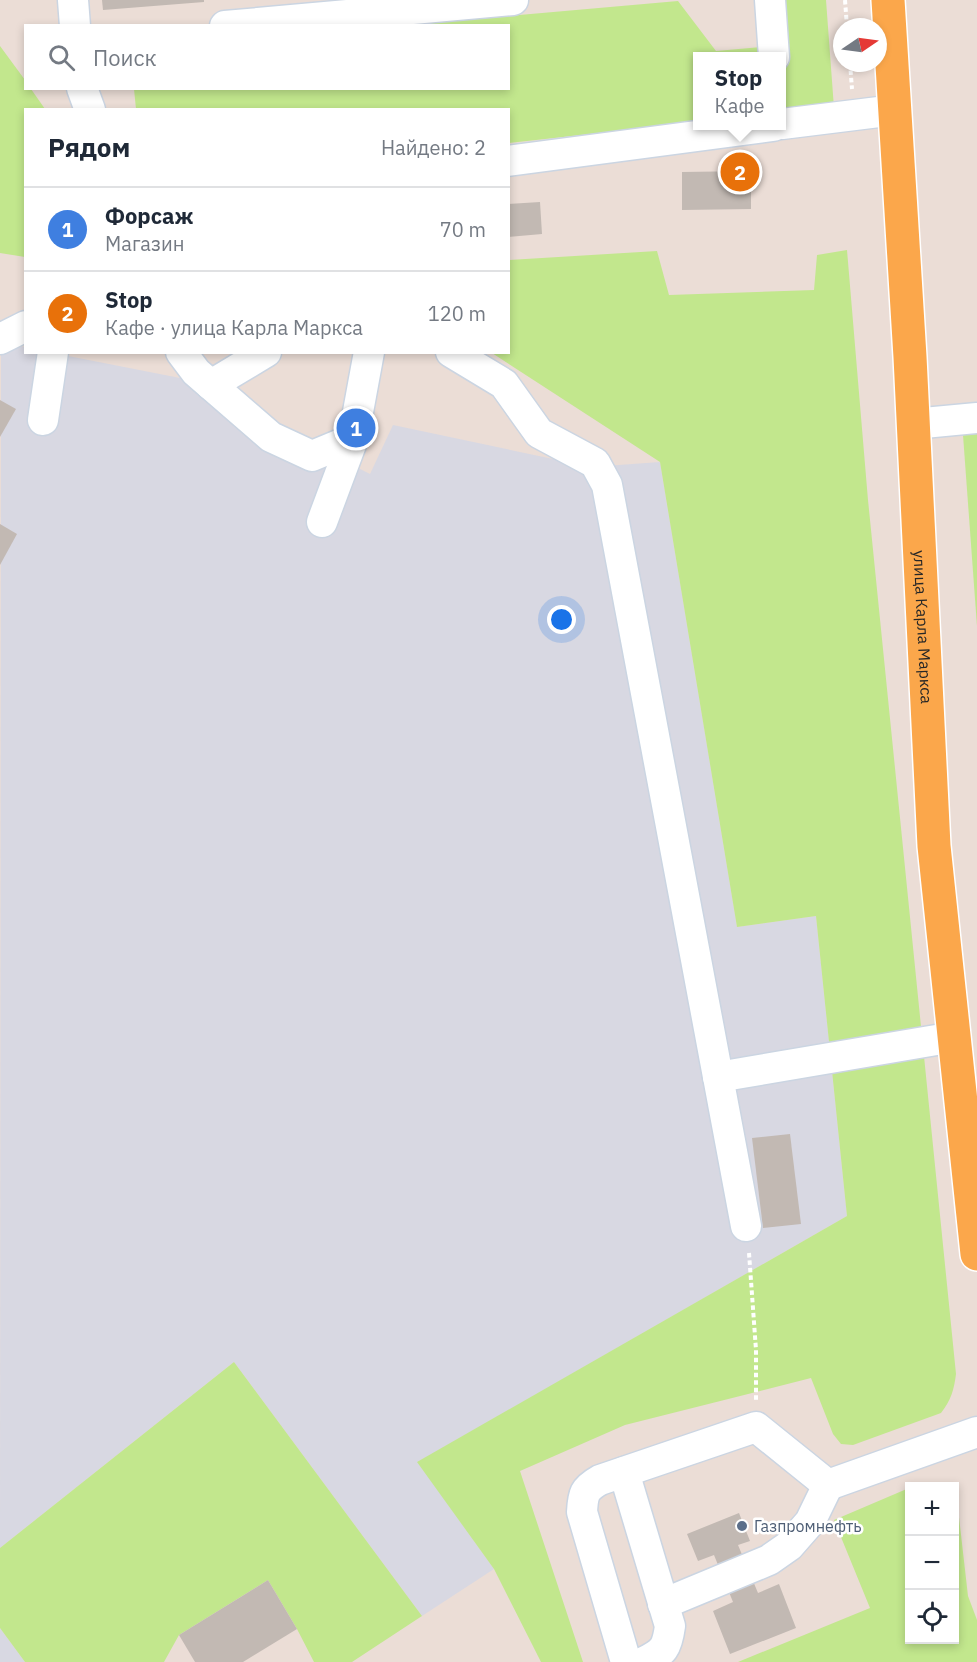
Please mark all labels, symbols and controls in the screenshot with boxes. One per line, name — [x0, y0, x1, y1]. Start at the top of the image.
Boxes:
north arrow — [833, 18, 887, 72]
search box — [24, 24, 510, 90]
icon: search — [45, 41, 78, 74]
text: Поиск — [93, 43, 157, 72]
popup — [693, 52, 786, 130]
text: Stop — [715, 63, 762, 92]
text: Кафе — [715, 92, 764, 119]
text: Рядом — [48, 130, 130, 164]
text: Найдено: 2 — [381, 134, 486, 161]
pin: 2 — [720, 150, 760, 195]
text: Форсаж — [105, 201, 194, 230]
text: 1 — [62, 216, 74, 243]
text: 70 m — [440, 216, 486, 243]
text: Магазин — [105, 230, 185, 257]
text: Stop — [105, 285, 153, 314]
text: 2 — [62, 300, 74, 327]
text: 120 m — [428, 300, 486, 327]
text: Кафе · улица Карла Маркса — [105, 314, 363, 341]
pin: 1 — [336, 406, 376, 450]
street label: улица Карла Маркса — [909, 550, 937, 705]
your location — [547, 605, 576, 634]
map controls — [905, 1482, 959, 1644]
button: + — [905, 1482, 959, 1536]
place label: Газпромнефть — [754, 1516, 862, 1536]
marker: Газпромнефть — [735, 1519, 749, 1533]
button: − — [905, 1536, 959, 1590]
button: locate — [905, 1590, 959, 1644]

